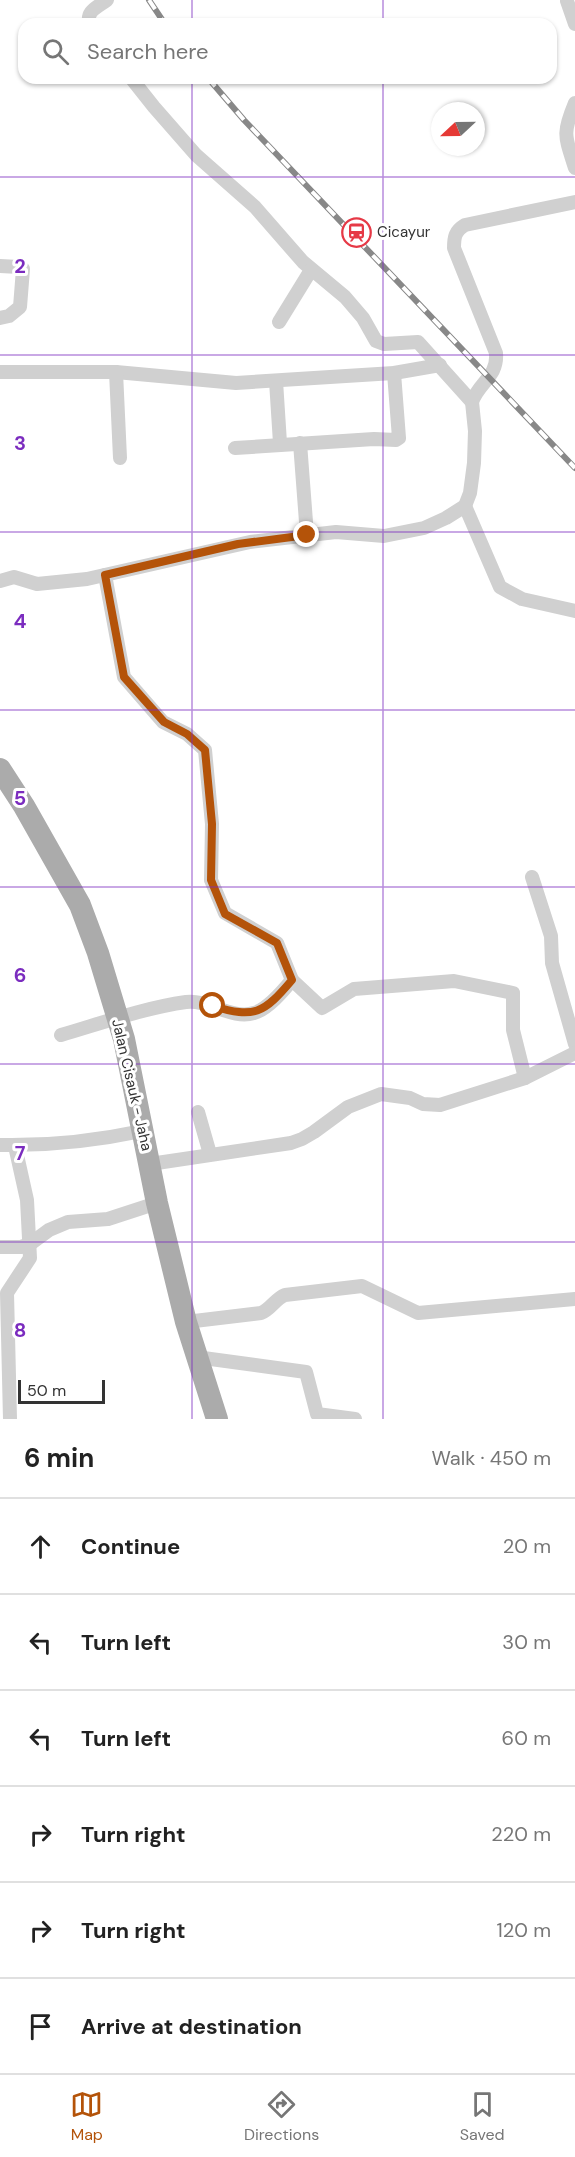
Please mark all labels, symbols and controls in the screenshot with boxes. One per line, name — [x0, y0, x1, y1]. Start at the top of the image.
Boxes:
search box — [18, 18, 557, 84]
icon: search — [39, 35, 72, 68]
text: Search here — [87, 37, 208, 66]
north arrow — [431, 102, 485, 156]
station icon: Cicayur — [340, 216, 372, 248]
place label: Cicayur — [377, 222, 431, 242]
text: 2 — [14, 253, 26, 279]
text: 3 — [14, 430, 26, 456]
route end — [293, 521, 319, 547]
text: 4 — [14, 608, 27, 634]
text: 5 — [14, 785, 26, 811]
text: 6 — [14, 962, 26, 988]
route start — [199, 992, 225, 1018]
street label: Jalan Cisauk - Jaha — [107, 1017, 157, 1153]
text: 7 — [15, 1140, 26, 1166]
text: 8 — [14, 1317, 26, 1343]
scale bar — [18, 1377, 105, 1404]
text: 50 m — [27, 1380, 66, 1401]
text: 6 min — [24, 1441, 94, 1475]
text: Walk · 450 m — [431, 1445, 551, 1471]
icon: ahead — [24, 1530, 57, 1563]
text: Continue — [81, 1532, 180, 1561]
text: 20 m — [503, 1533, 551, 1559]
icon: left — [24, 1626, 57, 1659]
text: Turn left — [81, 1628, 171, 1657]
text: 30 m — [502, 1629, 551, 1655]
icon: left — [24, 1722, 57, 1755]
text: Turn left — [81, 1724, 171, 1753]
text: 60 m — [502, 1725, 551, 1751]
icon: right — [24, 1818, 57, 1851]
text: Turn right — [81, 1820, 186, 1849]
text: 220 m — [491, 1821, 551, 1847]
icon: right — [24, 1914, 57, 1947]
text: Turn right — [81, 1916, 186, 1945]
text: 120 m — [497, 1917, 551, 1943]
icon: arrive — [24, 2010, 57, 2043]
text: Arrive at destination — [81, 2012, 302, 2041]
tab: Map — [70, 2088, 103, 2145]
tab: Directions — [244, 2088, 319, 2145]
tab: Saved — [460, 2088, 505, 2145]

